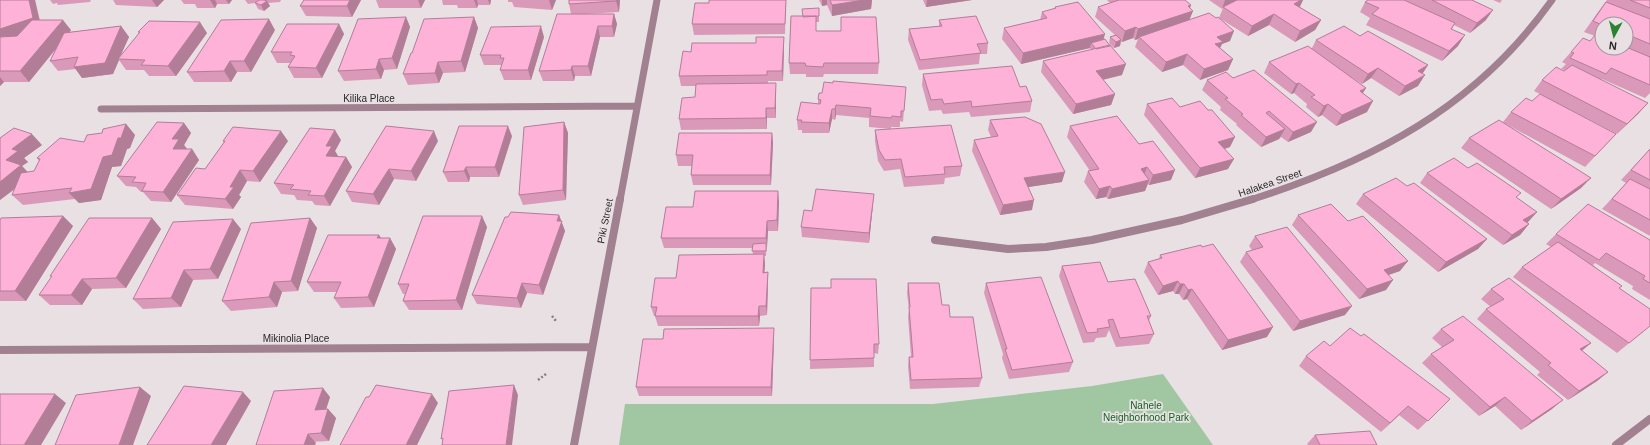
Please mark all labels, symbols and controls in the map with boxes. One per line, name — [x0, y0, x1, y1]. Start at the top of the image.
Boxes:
north arrow — [1594, 16, 1634, 56]
text: N — [1608, 39, 1617, 52]
street label: Kilika Place — [343, 93, 395, 104]
street label: Halakea Street — [1237, 167, 1303, 199]
street label: Piki Street — [595, 197, 615, 244]
street label: Mikinolia Place — [263, 333, 330, 344]
park label: Nahele Neighborhood Park — [1103, 400, 1190, 423]

